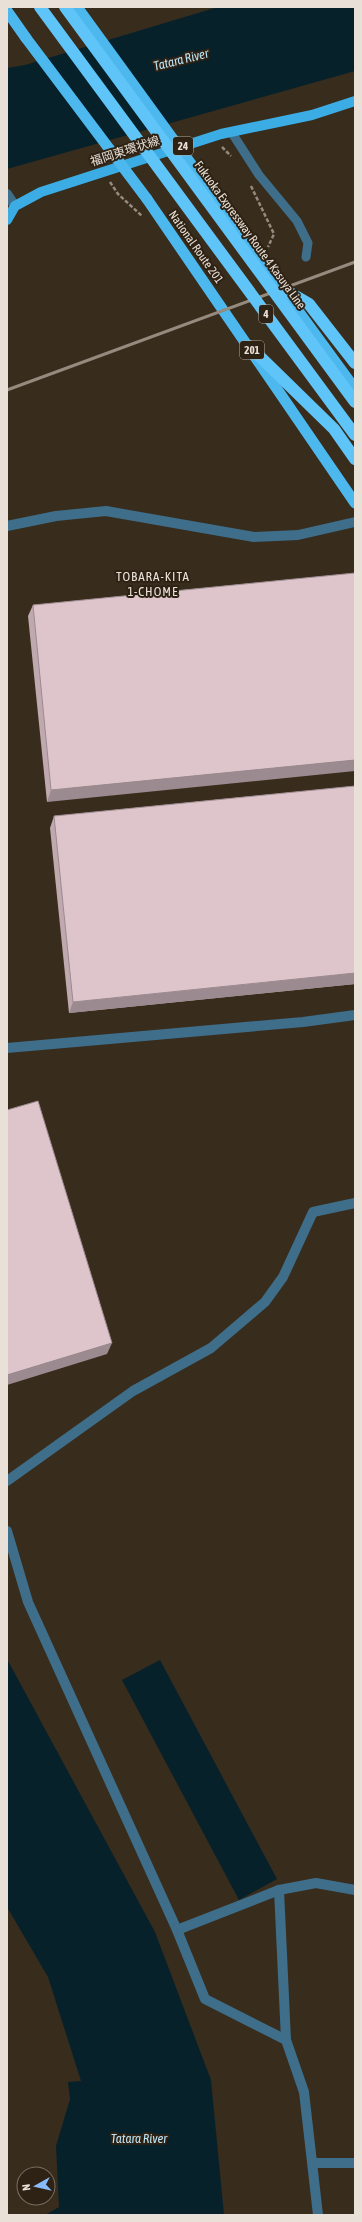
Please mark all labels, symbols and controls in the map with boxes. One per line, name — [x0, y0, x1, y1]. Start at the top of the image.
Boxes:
water label: Tatara River — [152, 45, 211, 74]
street label: 福岡東環状線 — [89, 133, 161, 169]
road number: 24 — [173, 137, 193, 155]
street label: Fukuoka Expressway Route 4 Kasuya Line — [192, 158, 308, 312]
street label: National Route 201 — [166, 208, 226, 286]
road number: 4 — [259, 305, 273, 323]
road number: 201 — [240, 341, 264, 359]
district label: TOBARA-KITA 1-CHOME — [116, 569, 190, 599]
water label: Tatara River — [111, 2131, 168, 2146]
north arrow — [16, 2166, 56, 2206]
text: N — [20, 2183, 32, 2191]

